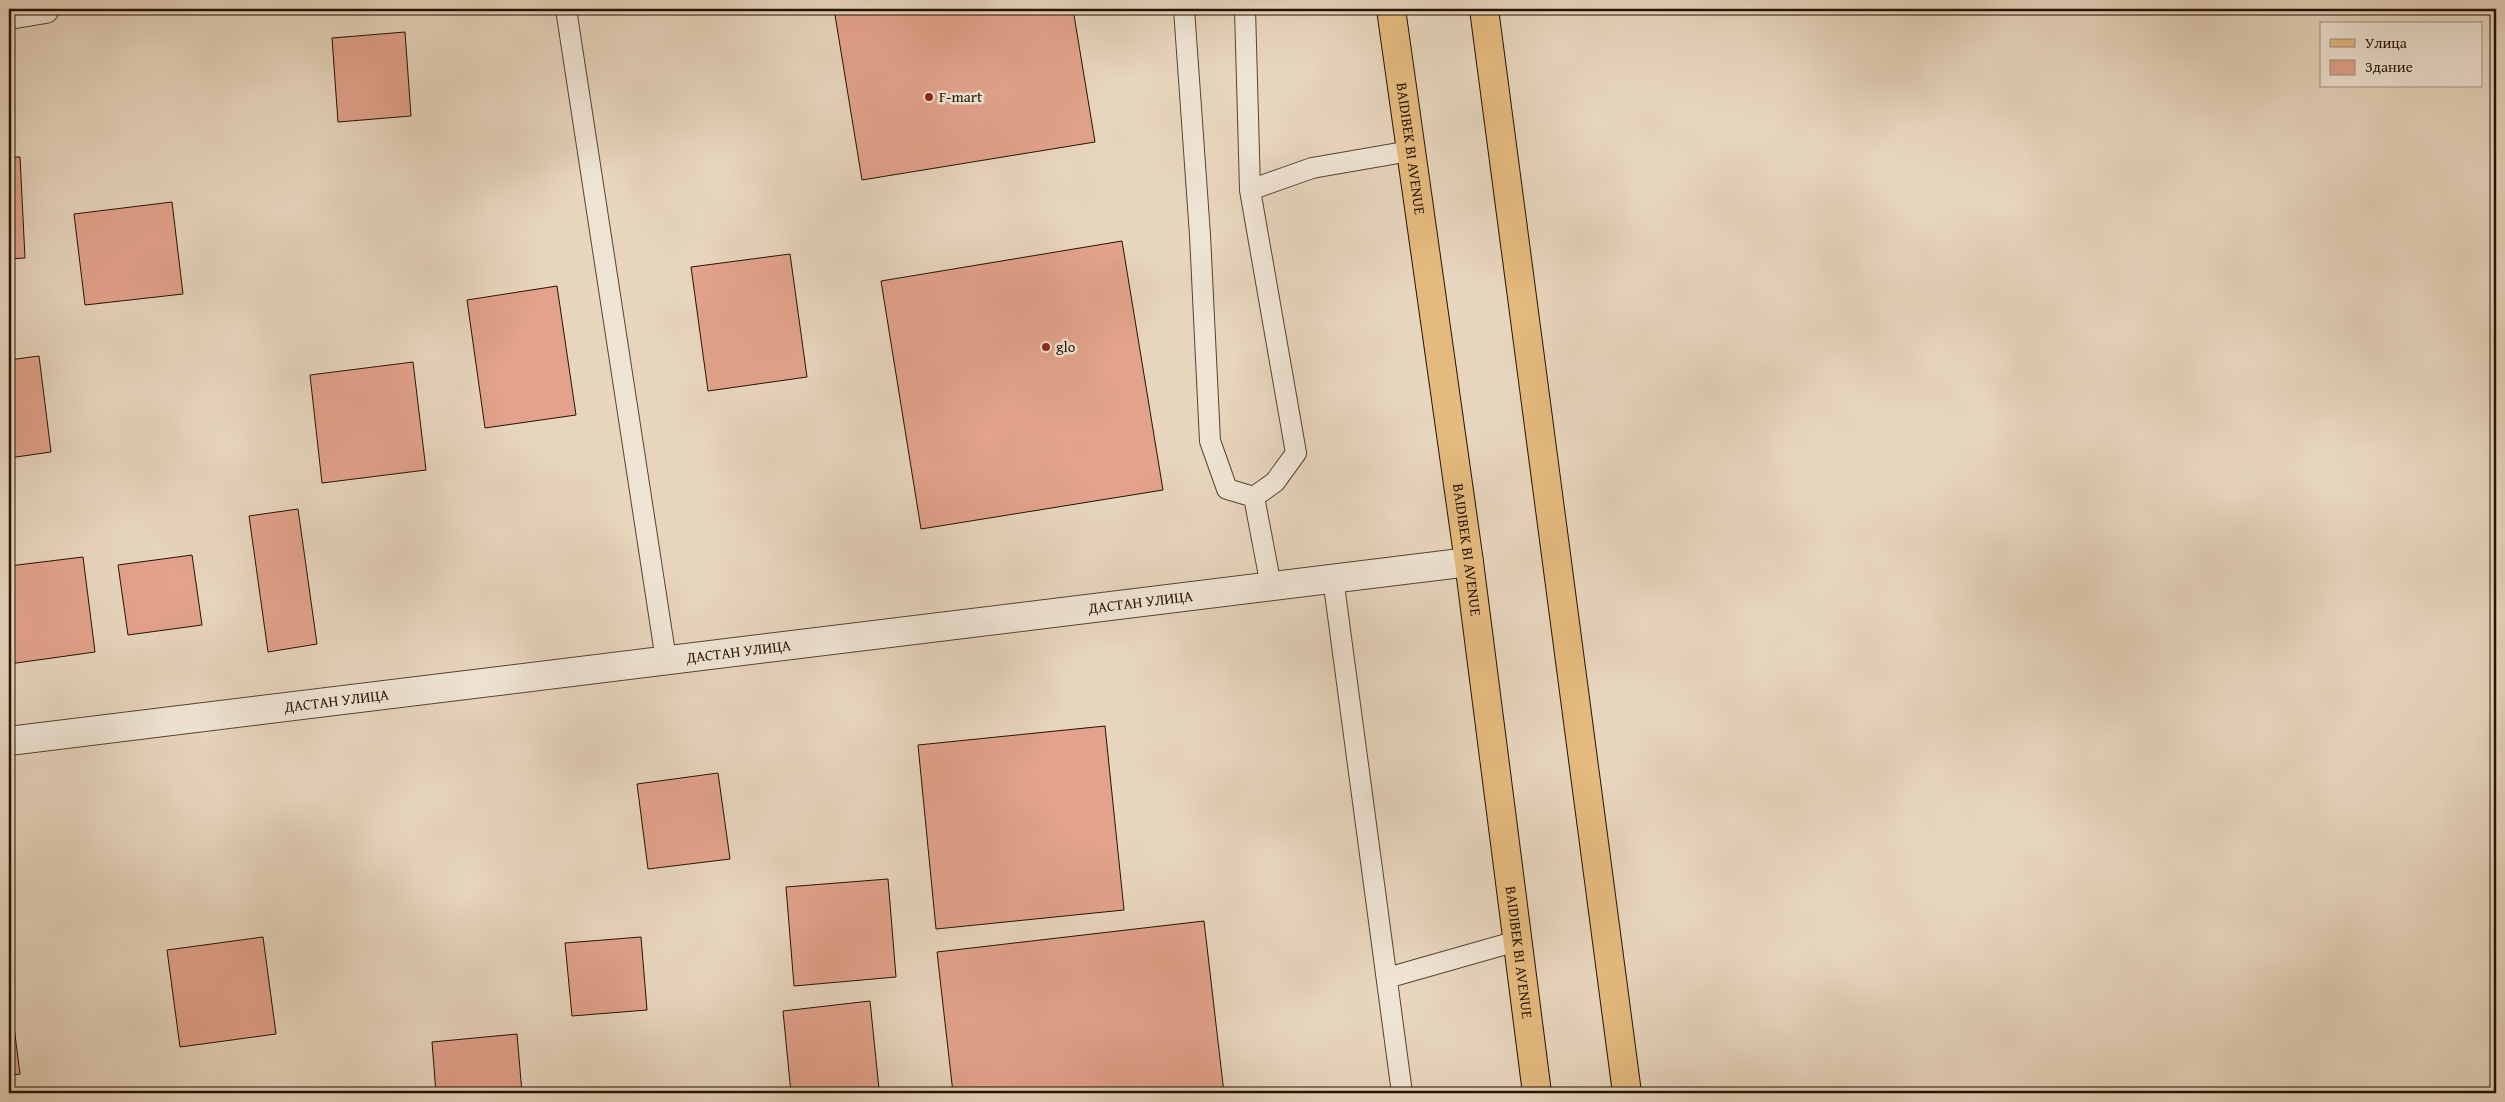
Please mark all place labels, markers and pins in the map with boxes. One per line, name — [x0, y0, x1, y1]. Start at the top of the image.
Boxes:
place label: F-mart — [939, 86, 983, 107]
marker: F-mart — [923, 91, 935, 103]
place label: glo — [1056, 336, 1076, 357]
marker: glo — [1040, 341, 1052, 353]

